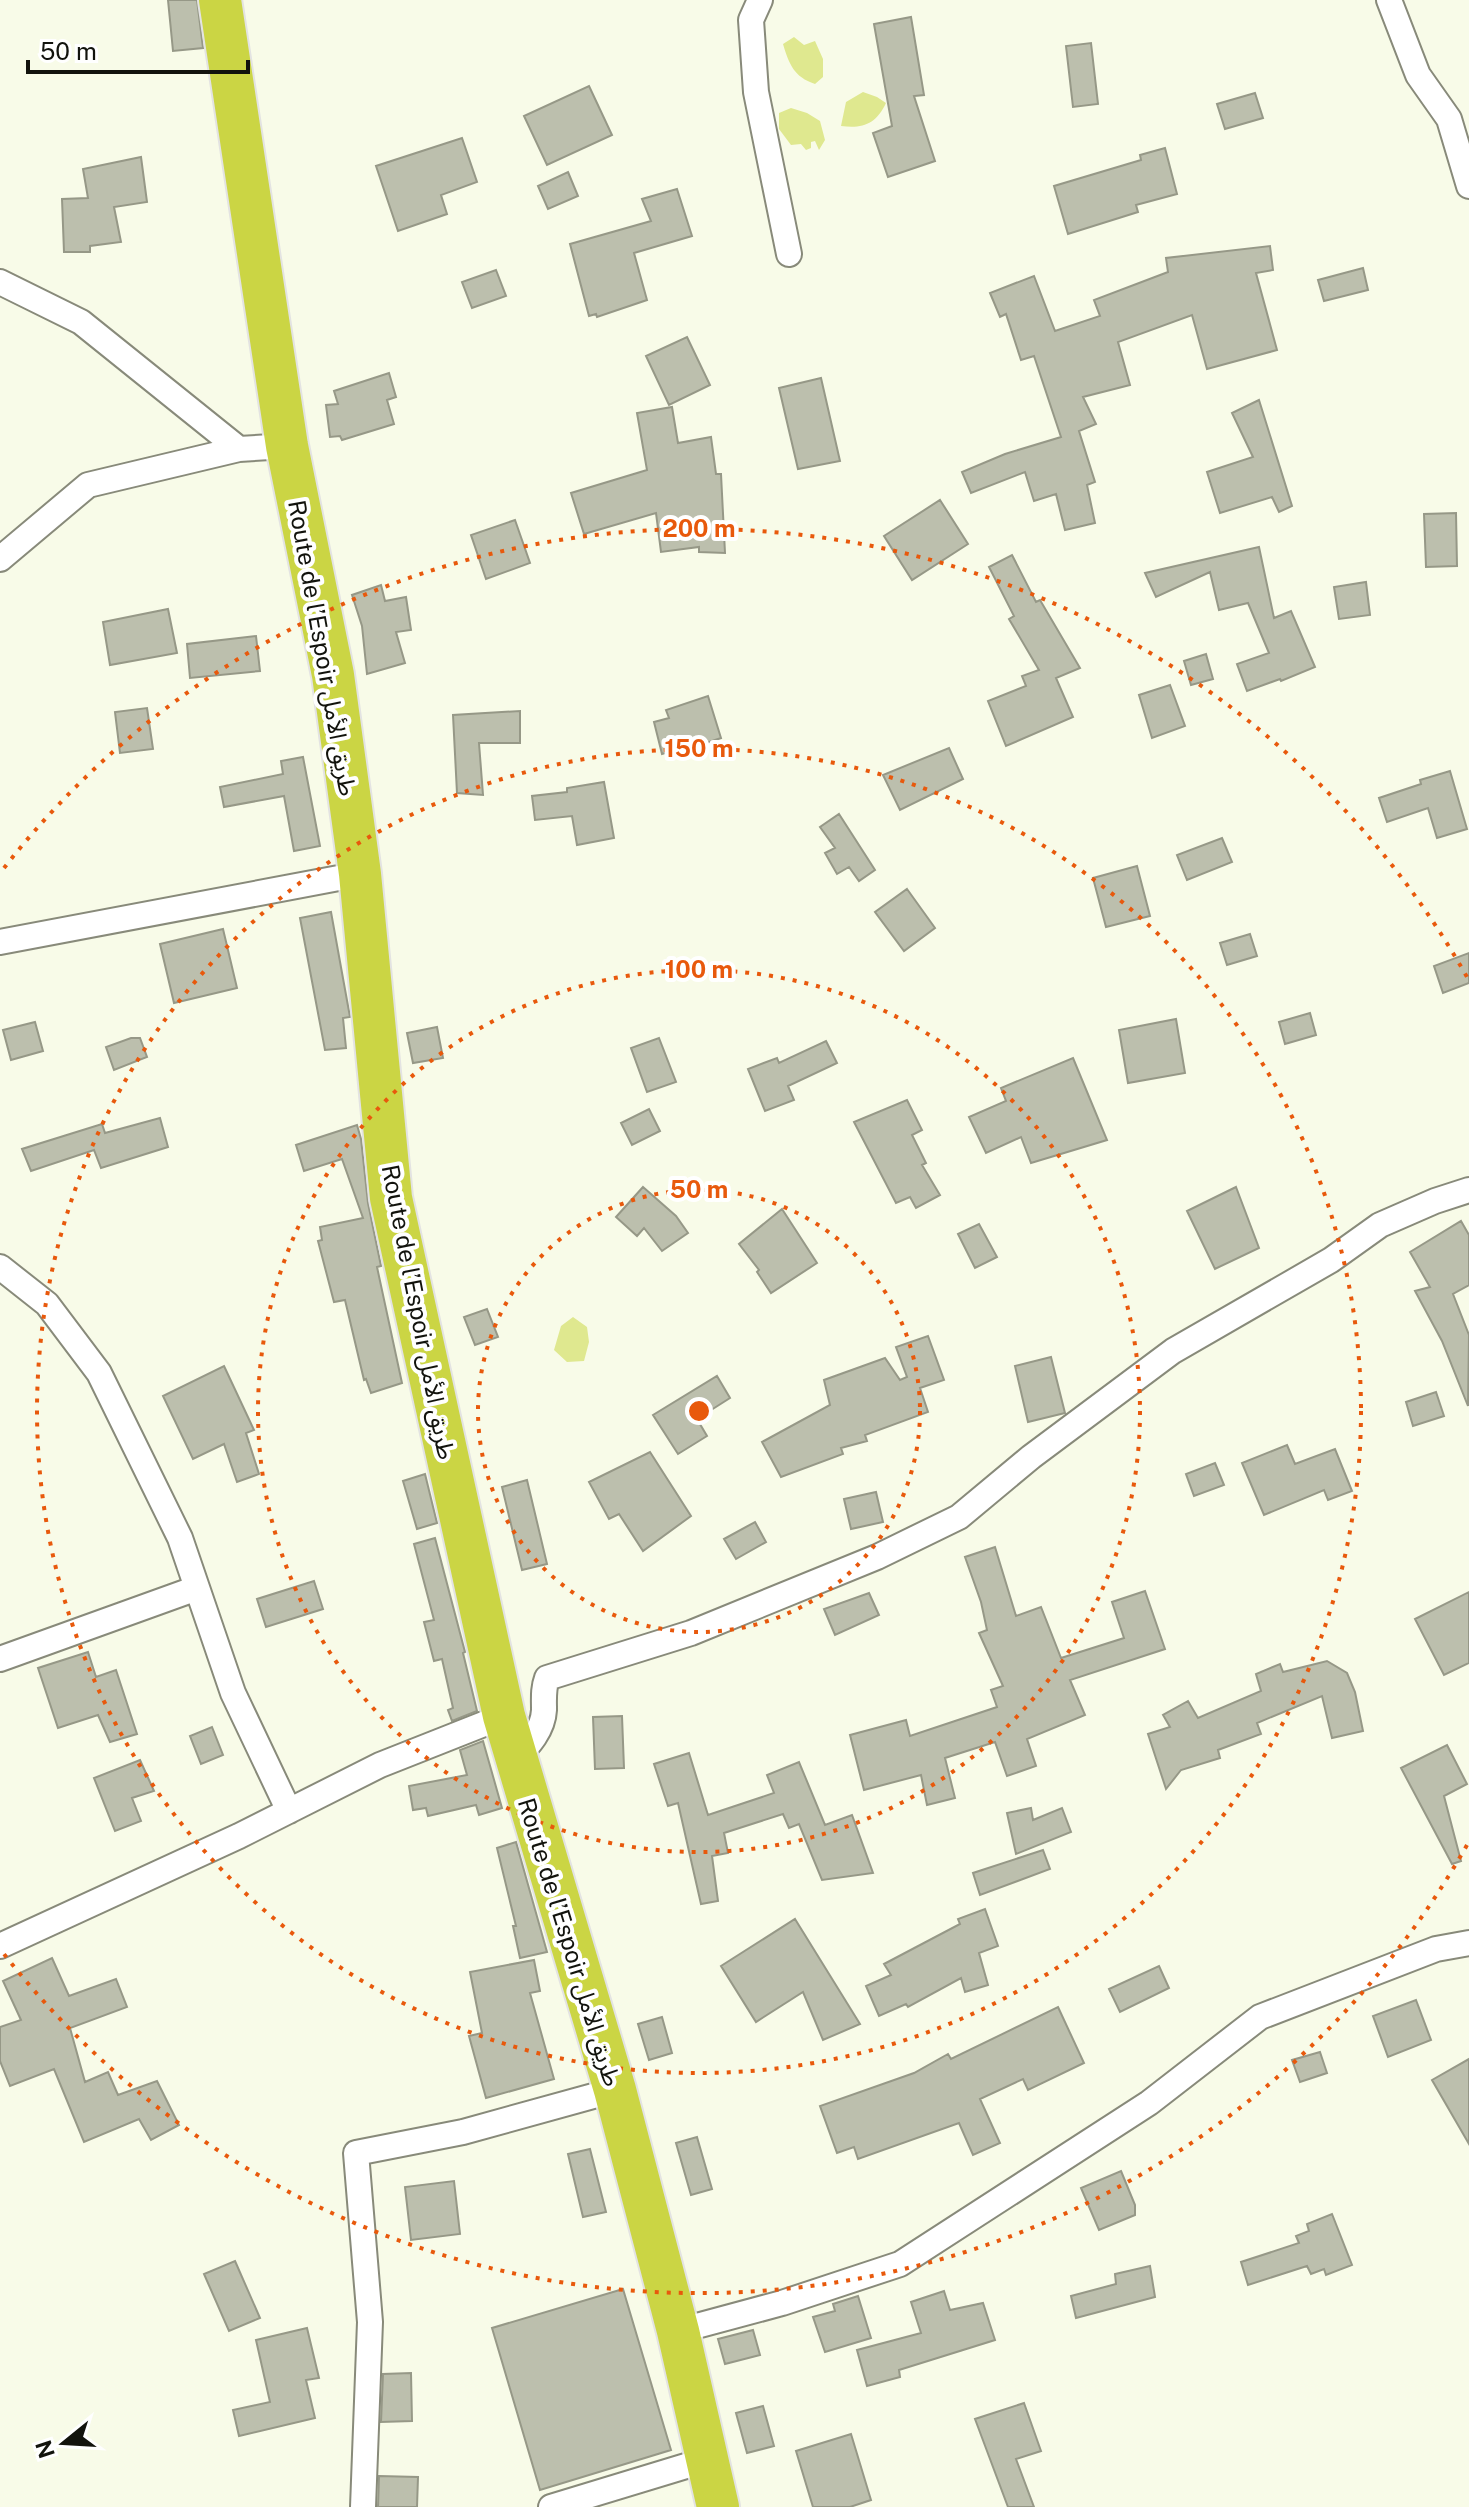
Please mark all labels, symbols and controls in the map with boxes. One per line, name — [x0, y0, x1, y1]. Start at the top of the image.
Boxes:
scale bar — [28, 24, 248, 74]
text: 50 m — [40, 37, 97, 65]
street label: Route de l’Espoir طريق الأمل — [281, 498, 363, 798]
text: 200 m — [662, 514, 736, 542]
text: 150 m — [665, 734, 733, 762]
text: 100 m — [665, 955, 733, 983]
street label: Route de l’Espoir طريق الأمل — [375, 1162, 461, 1462]
text: 50 m — [670, 1175, 728, 1203]
centre of rings — [685, 1397, 713, 1425]
street label: Route de l’Espoir طريق الأمل — [511, 1794, 627, 2090]
north arrow — [24, 2403, 104, 2483]
text: N — [30, 2437, 60, 2461]

